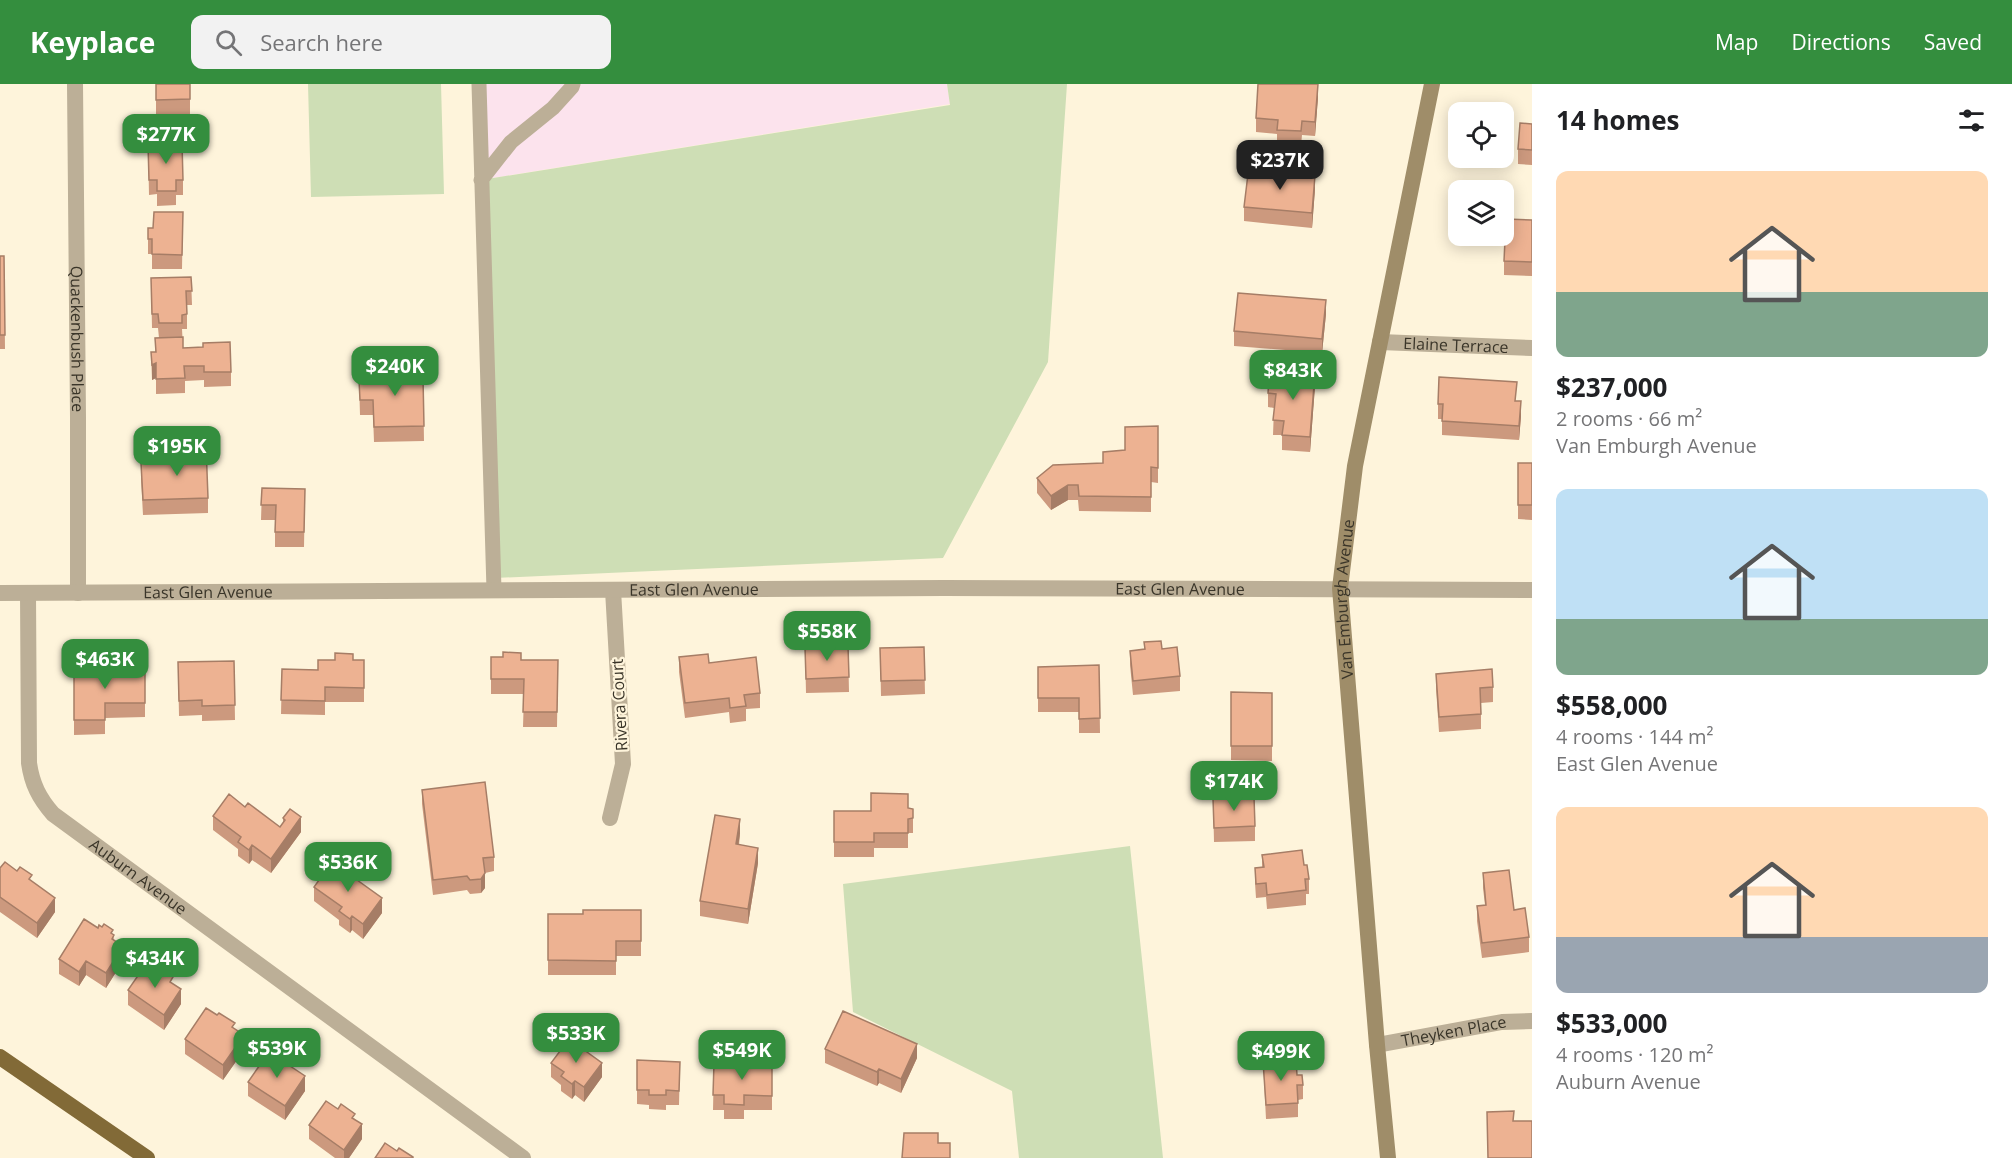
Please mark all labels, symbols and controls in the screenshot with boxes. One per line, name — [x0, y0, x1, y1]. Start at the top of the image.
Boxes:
search box — [191, 15, 611, 69]
text: Keyplace — [30, 23, 155, 61]
icon: search — [212, 26, 245, 59]
text: Search here — [260, 27, 383, 57]
text: Map — [1715, 28, 1758, 56]
text: Directions — [1791, 28, 1891, 56]
text: Saved — [1924, 28, 1982, 56]
map controls — [1448, 102, 1514, 246]
button: locate — [1448, 102, 1514, 168]
text: 14 homes — [1556, 102, 1680, 138]
icon: filters — [1955, 104, 1988, 137]
pin: $277K — [124, 114, 208, 165]
text: $277K — [136, 120, 196, 147]
pin: $237K — [1238, 140, 1322, 191]
text: $237K — [1250, 146, 1310, 173]
button: layers — [1448, 180, 1514, 246]
icon: home — [1718, 210, 1826, 318]
street label: Quackenbush Place — [66, 266, 89, 412]
street label: Elaine Terrace — [1403, 332, 1509, 358]
pin: $240K — [353, 346, 437, 397]
pin: $843K — [1251, 350, 1335, 401]
text: $240K — [365, 352, 425, 379]
text: $843K — [1263, 356, 1323, 383]
text: $237,000 — [1556, 369, 1667, 405]
text: 2 rooms · 66 m² — [1556, 405, 1702, 432]
pin: $195K — [135, 426, 219, 477]
text: $195K — [147, 432, 207, 459]
text: Van Emburgh Avenue — [1556, 432, 1757, 459]
street label: Van Emburgh Avenue — [1329, 518, 1359, 680]
icon: home — [1718, 528, 1826, 636]
street label: East Glen Avenue — [629, 578, 759, 601]
street label: East Glen Avenue — [1115, 578, 1245, 600]
street label: East Glen Avenue — [143, 581, 273, 603]
pin: $558K — [785, 611, 869, 662]
text: $558K — [797, 617, 857, 644]
pin: $463K — [63, 639, 147, 690]
text: $463K — [75, 645, 135, 672]
street label: Rivera Court — [606, 658, 632, 752]
text: $558,000 — [1556, 687, 1667, 723]
text: 4 rooms · 144 m² — [1556, 723, 1714, 750]
text: East Glen Avenue — [1556, 750, 1718, 777]
pin: $174K — [1192, 761, 1276, 812]
text: $174K — [1204, 767, 1264, 794]
street label: Auburn Avenue — [85, 833, 192, 920]
pin: $536K — [306, 842, 390, 893]
icon: home — [1718, 846, 1826, 954]
text: $536K — [318, 848, 378, 875]
pin: $434K — [113, 938, 197, 989]
text: $434K — [125, 944, 185, 971]
text: $533,000 — [1556, 1005, 1667, 1041]
street label: Theyken Place — [1399, 1010, 1508, 1051]
pin: $533K — [534, 1013, 618, 1064]
text: $533K — [546, 1019, 606, 1046]
pin: $539K — [235, 1028, 319, 1079]
pin: $549K — [700, 1030, 784, 1081]
pin: $499K — [1239, 1031, 1323, 1082]
text: $539K — [247, 1034, 307, 1061]
text: $549K — [712, 1036, 772, 1063]
text: $499K — [1251, 1037, 1311, 1064]
text: 4 rooms · 120 m² — [1556, 1041, 1714, 1068]
text: Auburn Avenue — [1556, 1068, 1701, 1095]

